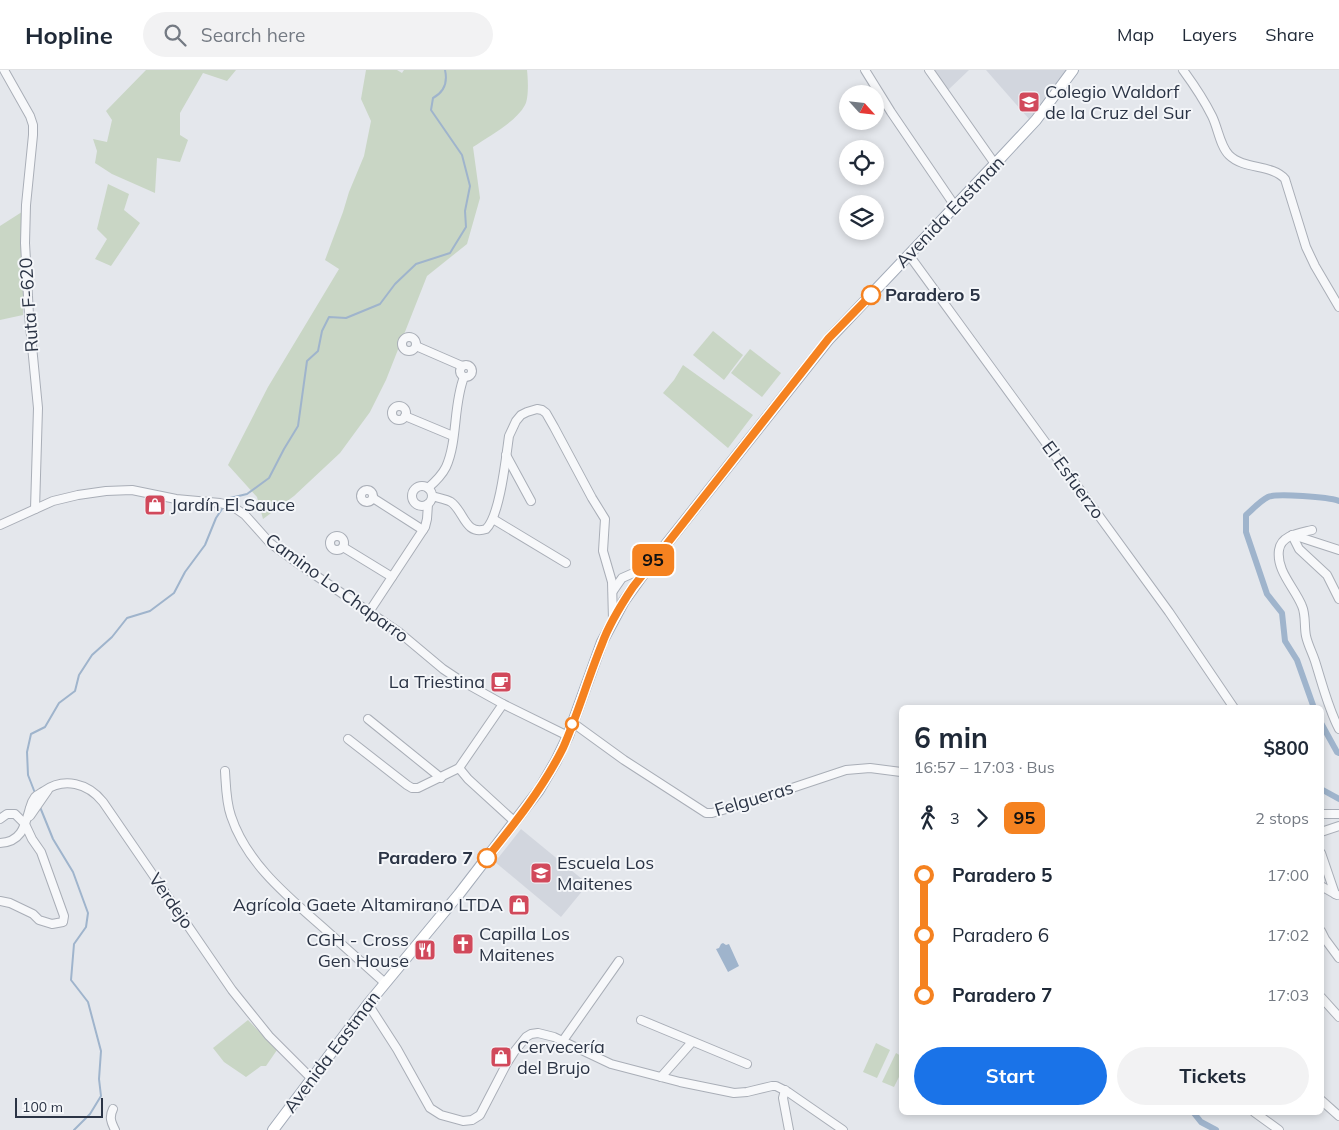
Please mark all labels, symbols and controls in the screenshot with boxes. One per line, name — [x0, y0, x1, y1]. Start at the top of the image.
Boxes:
search box — [143, 12, 493, 57]
text: Hopline — [25, 20, 113, 50]
icon: search — [161, 21, 189, 49]
text: Search here — [201, 23, 305, 47]
text: Map — [1117, 23, 1154, 46]
text: Layers — [1182, 23, 1237, 46]
text: Share — [1265, 23, 1314, 46]
place label: Colegio Waldorf de la Cruz del Sur — [1045, 80, 1192, 124]
north arrow — [839, 85, 884, 130]
map controls — [839, 85, 884, 240]
school or university icon: Colegio Waldorf de la Cruz del Sur — [1017, 90, 1041, 114]
button: locate — [839, 140, 884, 185]
street label: Avenida Eastman — [890, 151, 1009, 272]
button: layers — [839, 195, 884, 240]
street label: Ruta F-620 — [14, 257, 43, 353]
place label: Paradero 5 — [885, 283, 980, 306]
marker: Paradero 5 — [861, 285, 881, 305]
street label: El Esfuerzo — [1037, 436, 1110, 523]
shop icon: Jardín El Sauce — [143, 493, 167, 517]
place label: Jardín El Sauce — [171, 493, 295, 516]
street label: Camino Lo Chaparro — [261, 528, 413, 647]
line badge: 95 — [630, 544, 676, 576]
text: 95 — [642, 548, 664, 571]
place label: La Triestina — [389, 670, 485, 693]
cafe icon: La Triestina — [489, 670, 513, 694]
unlabelled marker — [565, 717, 579, 731]
text: 6 min — [914, 720, 988, 755]
text: $800 — [1263, 736, 1309, 760]
text: 16:57 – 17:03 · Bus — [914, 757, 1055, 777]
street label: Felgueras — [712, 776, 796, 821]
icon: walk — [914, 804, 942, 832]
icon: forward — [968, 804, 996, 832]
text: 95 — [1014, 806, 1035, 829]
text: 3 — [950, 808, 960, 828]
text: 2 stops — [1255, 808, 1309, 828]
place label: Paradero 7 — [378, 846, 473, 869]
marker: Paradero 7 — [477, 848, 497, 868]
place label: Escuela Los Maitenes — [557, 851, 654, 895]
school or university icon: Escuela Los Maitenes — [529, 861, 553, 885]
text: Paradero 5 — [952, 863, 1053, 887]
text: 17:00 — [1267, 865, 1309, 885]
street label: Verdejo — [144, 868, 199, 933]
place label: Agrícola Gaete Altamirano LTDA — [233, 893, 503, 916]
shop icon: Agrícola Gaete Altamirano LTDA — [507, 893, 531, 917]
place label: Capilla Los Maitenes — [479, 922, 570, 966]
text: Paradero 6 — [952, 923, 1049, 947]
text: 17:02 — [1267, 925, 1309, 945]
place label: CGH - Cross Gen House — [306, 928, 409, 972]
church icon: Capilla Los Maitenes — [451, 932, 475, 956]
restaurant icon: CGH - Cross Gen House — [413, 938, 437, 962]
text: Paradero 7 — [952, 983, 1053, 1007]
text: 17:03 — [1267, 985, 1309, 1005]
street label: Avenida Eastman — [278, 986, 385, 1117]
place label: Cervecería del Brujo — [517, 1035, 605, 1079]
shop icon: Cervecería del Brujo — [489, 1045, 513, 1069]
button: Start — [914, 1047, 1107, 1105]
button: Tickets — [1117, 1047, 1309, 1105]
scale bar — [15, 1095, 102, 1118]
text: 100 m — [22, 1098, 63, 1116]

